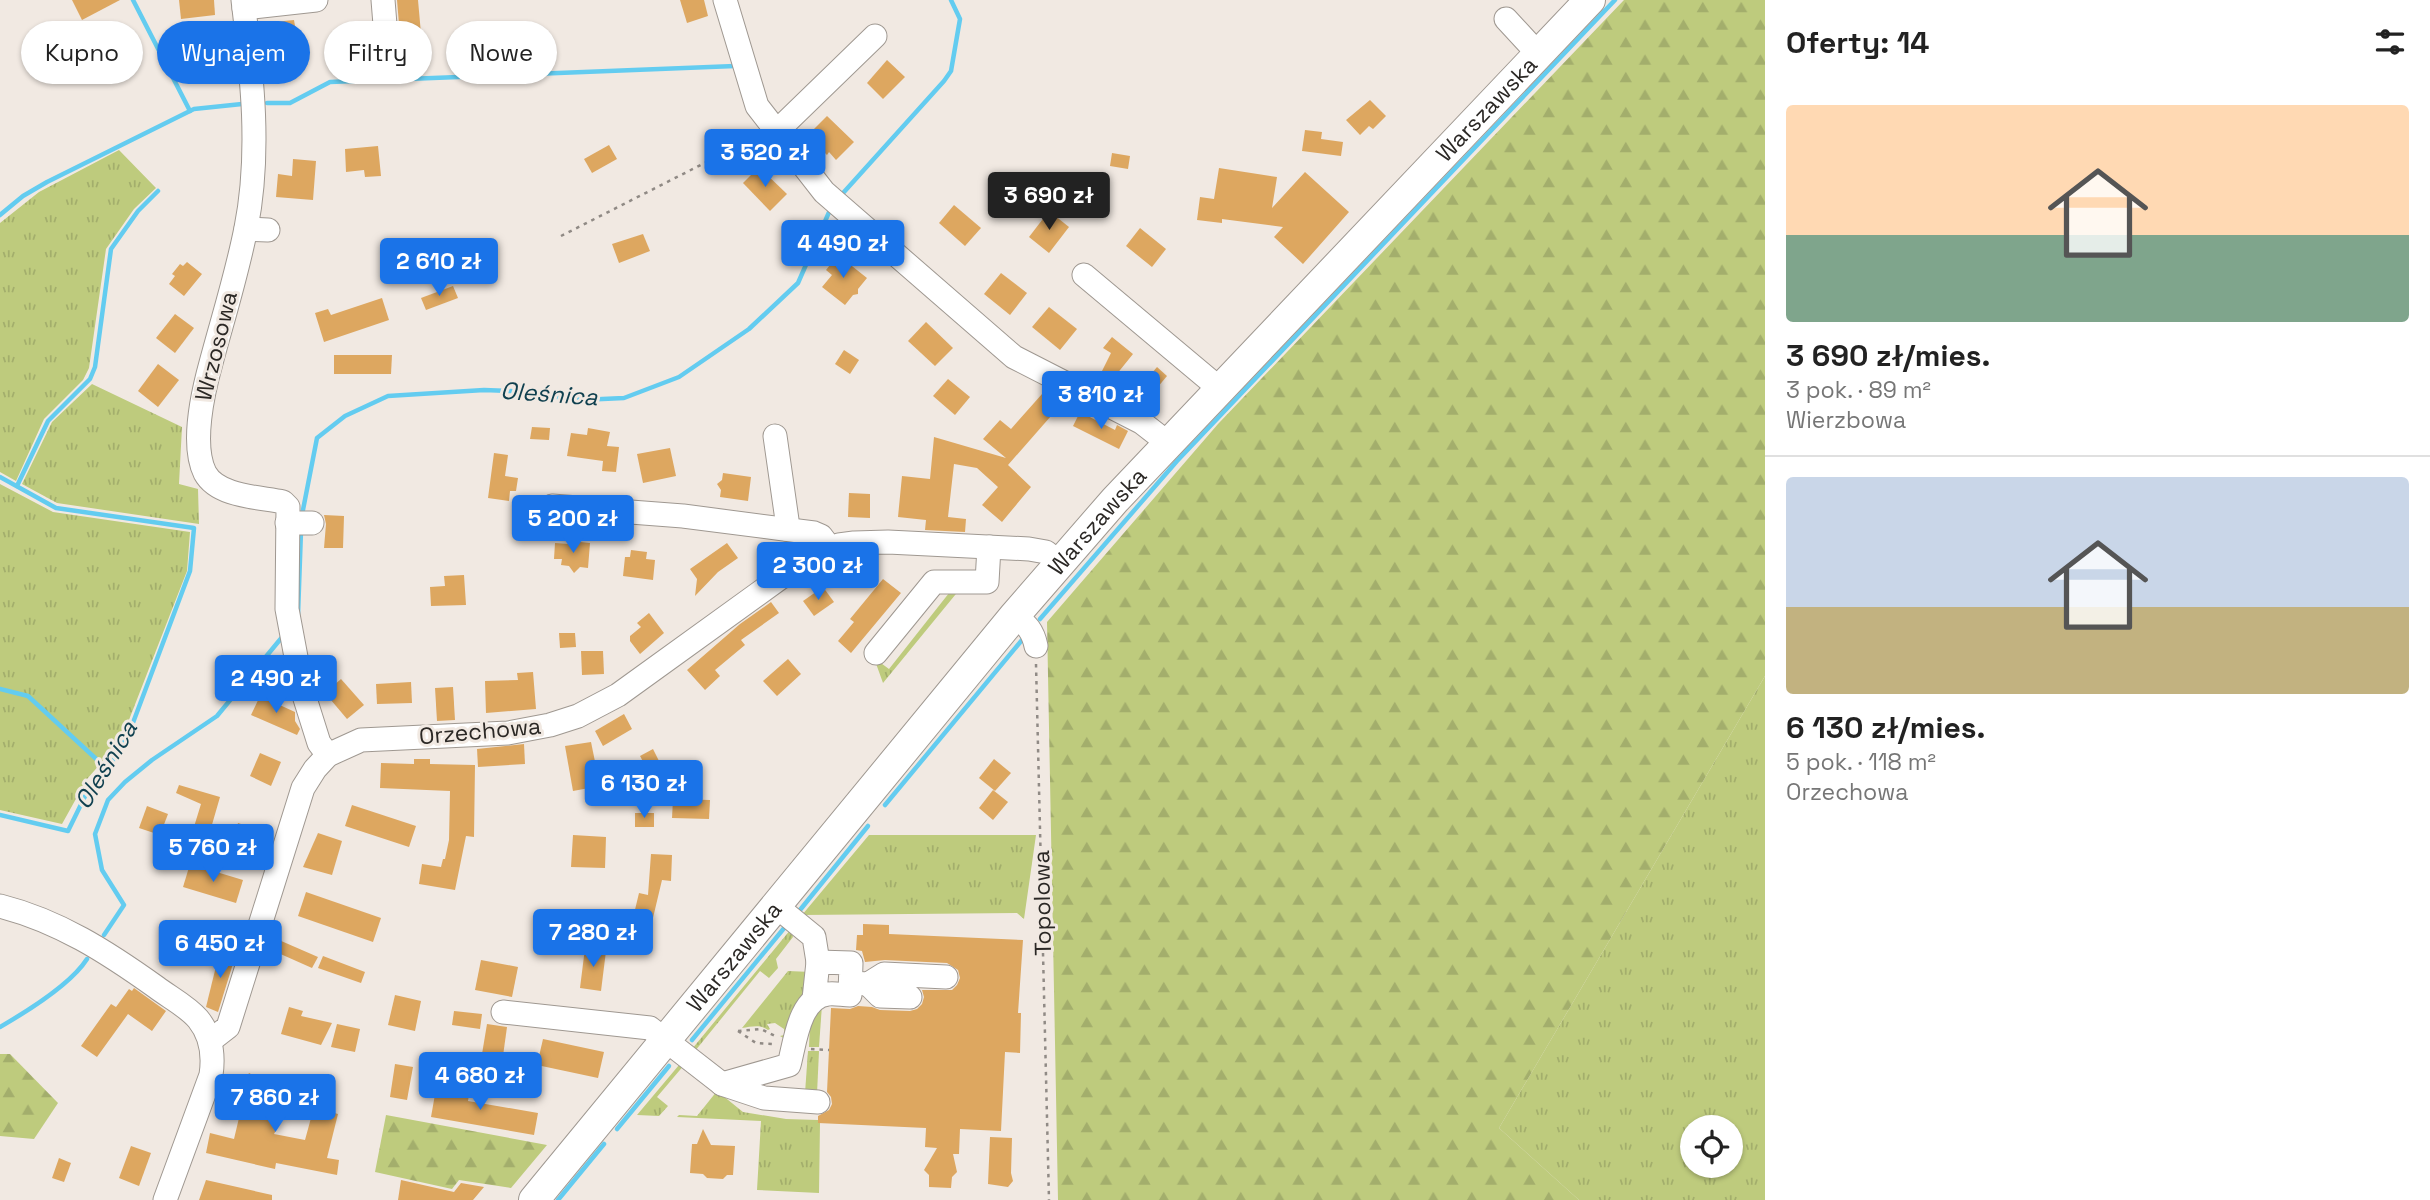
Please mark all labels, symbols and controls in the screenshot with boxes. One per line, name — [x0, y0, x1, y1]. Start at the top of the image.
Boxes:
chip: Kupno — [21, 21, 143, 84]
chip: Wynajem — [157, 21, 310, 84]
chip: Filtry — [324, 21, 432, 84]
chip: Nowe — [446, 21, 557, 84]
text: Oferty: 14 — [1786, 23, 1929, 62]
icon: filters — [2371, 23, 2409, 61]
street label: Warszawska — [1429, 50, 1544, 168]
pin: 3 520 zł — [693, 130, 837, 189]
text: 3 520 zł — [720, 137, 810, 167]
icon: home — [2035, 150, 2161, 276]
pin: 3 690 zł — [977, 173, 1121, 232]
text: 3 690 zł — [1004, 180, 1094, 210]
pin: 4 490 zł — [771, 220, 915, 280]
text: 4 490 zł — [797, 228, 889, 258]
pin: 2 610 zł — [367, 238, 511, 298]
text: 2 610 zł — [396, 246, 482, 276]
street label: Wrzosowa — [188, 288, 244, 404]
text: 3 690 zł/mies. — [1786, 336, 1990, 375]
pin: 3 810 zł — [1029, 372, 1173, 431]
water label: Oleśnica — [499, 375, 599, 412]
text: 3 pok. · 89 m² — [1786, 375, 1931, 405]
text: 3 810 zł — [1058, 379, 1144, 409]
text: Wierzbowa — [1786, 405, 1906, 435]
street label: Warszawska — [1041, 461, 1153, 582]
pin: 5 200 zł — [501, 496, 645, 555]
text: 5 200 zł — [528, 503, 618, 533]
icon: home — [2035, 522, 2161, 648]
pin: 2 300 zł — [746, 542, 890, 602]
text: 2 300 zł — [773, 550, 863, 580]
pin: 2 490 zł — [204, 656, 348, 715]
text: 2 490 zł — [231, 663, 321, 693]
text: 6 130 zł/mies. — [1786, 708, 1985, 747]
street label: Orzechowa — [418, 711, 542, 751]
water label: Oleśnica — [67, 715, 144, 815]
text: 5 pok. · 118 m² — [1786, 747, 1936, 777]
pin: 6 130 zł — [572, 760, 716, 820]
text: 6 130 zł — [601, 768, 687, 798]
text: Orzechowa — [1786, 777, 1909, 807]
pin: 5 760 zł — [141, 824, 285, 884]
text: 5 760 zł — [169, 832, 257, 862]
street label: Topolowa — [1026, 850, 1058, 956]
street label: Warszawska — [680, 895, 788, 1018]
pin: 7 280 zł — [521, 909, 665, 969]
text: 7 280 zł — [549, 917, 637, 947]
pin: 6 450 zł — [148, 920, 292, 980]
text: 6 450 zł — [175, 928, 265, 958]
pin: 4 680 zł — [408, 1052, 552, 1112]
text: 4 680 zł — [435, 1060, 525, 1090]
pin: 7 860 zł — [203, 1074, 347, 1134]
text: 7 860 zł — [231, 1082, 319, 1112]
map controls — [1680, 1115, 1743, 1178]
button: locate — [1680, 1115, 1743, 1178]

